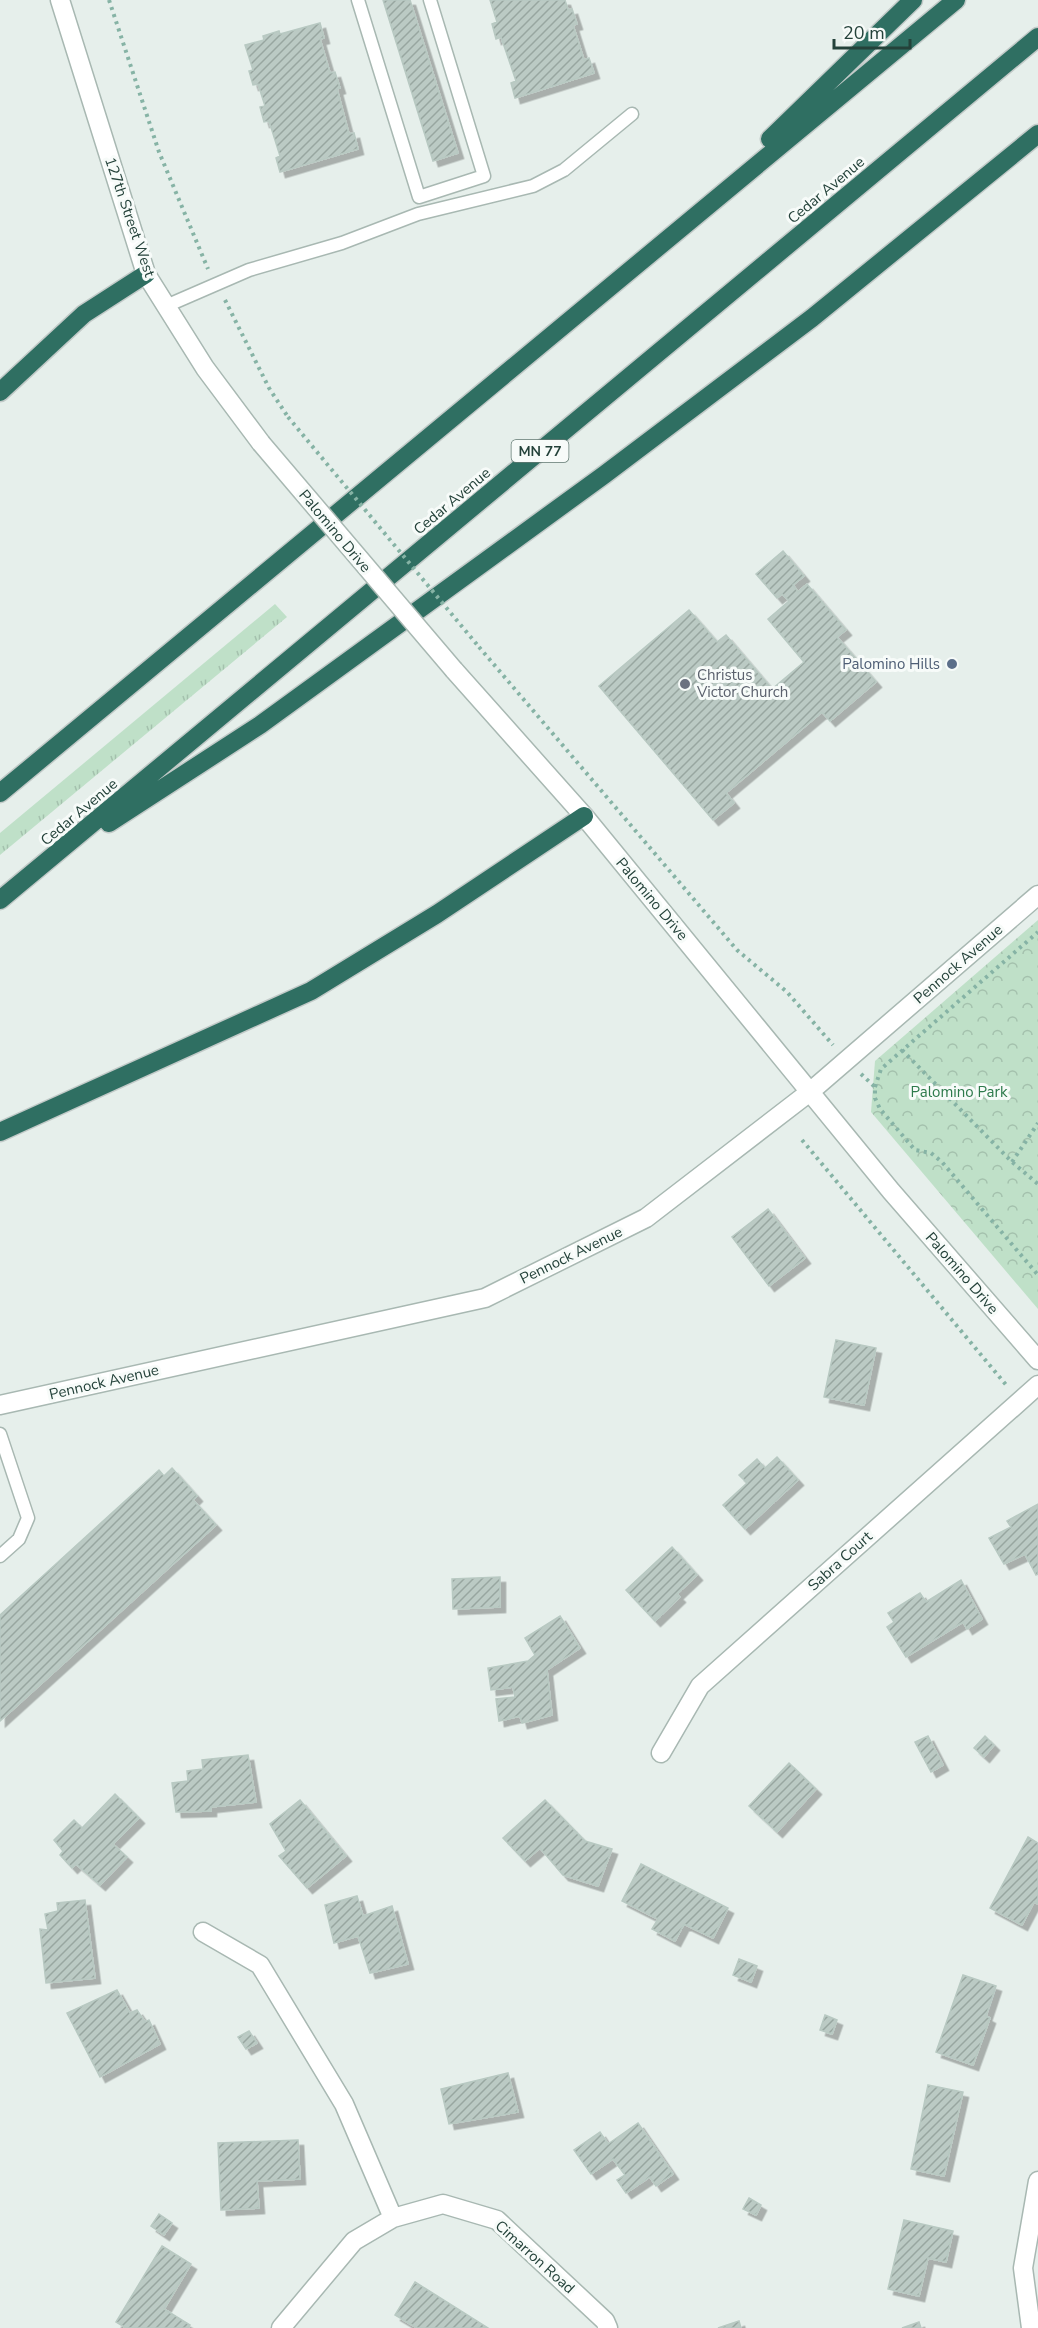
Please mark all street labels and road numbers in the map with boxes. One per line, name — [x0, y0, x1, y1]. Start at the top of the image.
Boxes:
street label: Cedar Avenue — [783, 152, 869, 228]
street label: 127th Street West — [100, 154, 160, 280]
road number: MN 77 — [512, 440, 568, 462]
street label: Cedar Avenue — [409, 463, 495, 539]
street label: Palomino Drive — [294, 485, 376, 577]
street label: Cedar Avenue — [36, 774, 122, 850]
street label: Palomino Drive — [611, 853, 693, 945]
street label: Pennock Avenue — [909, 920, 1007, 1008]
street label: Pennock Avenue — [516, 1221, 626, 1289]
street label: Palomino Drive — [921, 1228, 1003, 1318]
street label: Pennock Avenue — [47, 1360, 161, 1404]
street label: Sabra Court — [803, 1526, 877, 1595]
street label: Cimarron Road — [491, 2216, 579, 2298]

